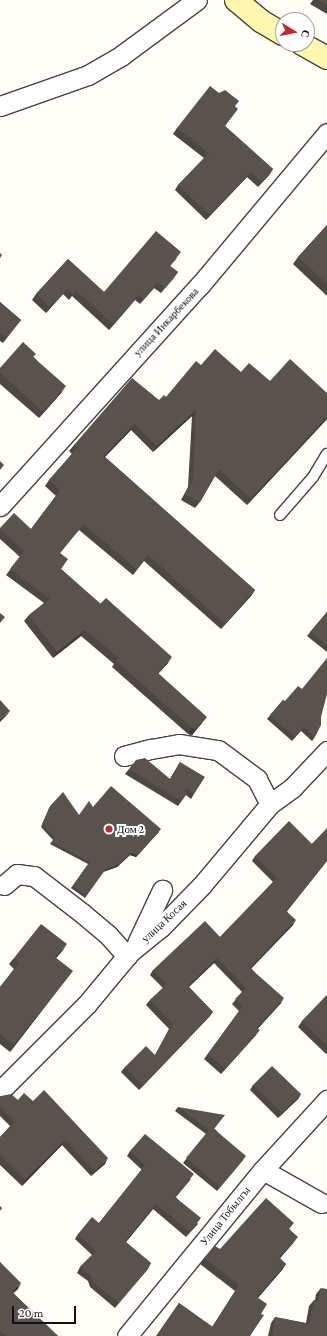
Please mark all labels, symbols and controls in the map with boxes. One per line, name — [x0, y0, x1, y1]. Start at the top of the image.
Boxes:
north arrow — [275, 12, 315, 52]
text: С — [299, 29, 312, 39]
street label: улица Инкарбекова — [131, 285, 201, 359]
place label: Дом 2 — [117, 822, 144, 836]
marker: Дом 2 — [104, 824, 114, 834]
street label: улица Косая — [139, 897, 189, 945]
street label: Улица Тобылгы — [197, 1184, 253, 1248]
scale bar — [14, 1298, 78, 1324]
text: 20 m — [19, 1306, 43, 1320]

